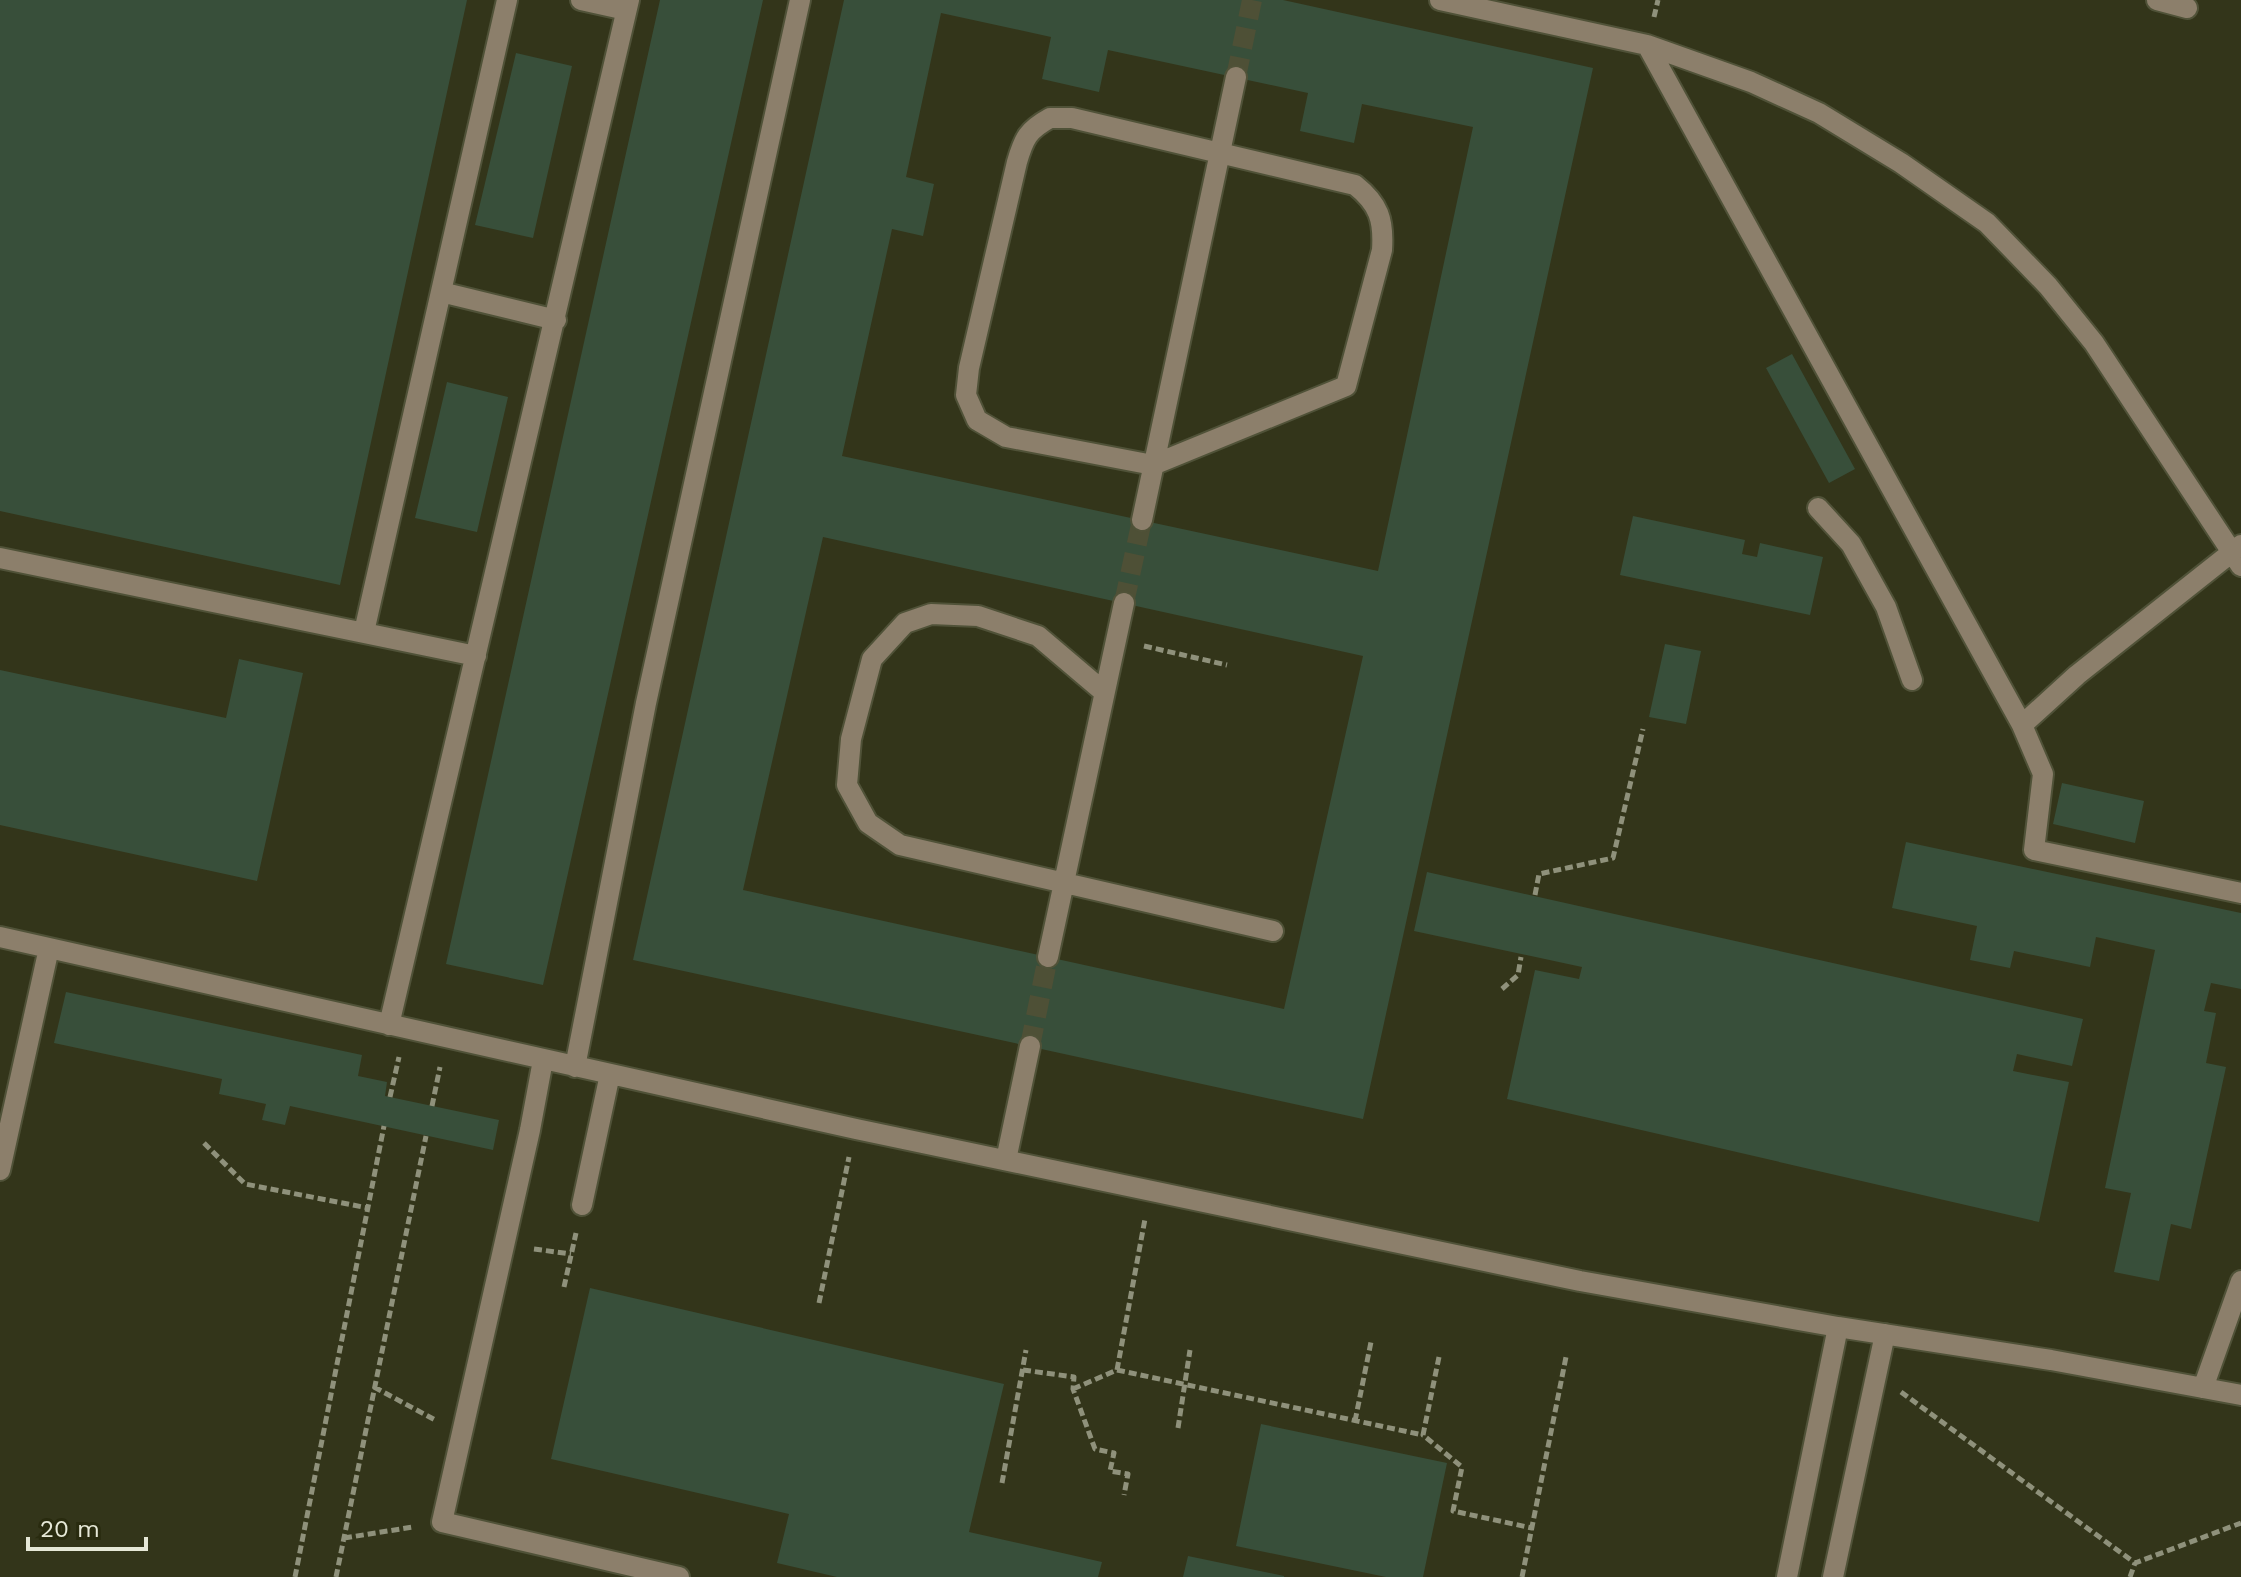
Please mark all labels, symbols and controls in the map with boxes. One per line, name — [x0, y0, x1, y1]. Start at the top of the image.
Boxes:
scale bar — [28, 1501, 146, 1551]
text: 20 m — [40, 1515, 100, 1543]

